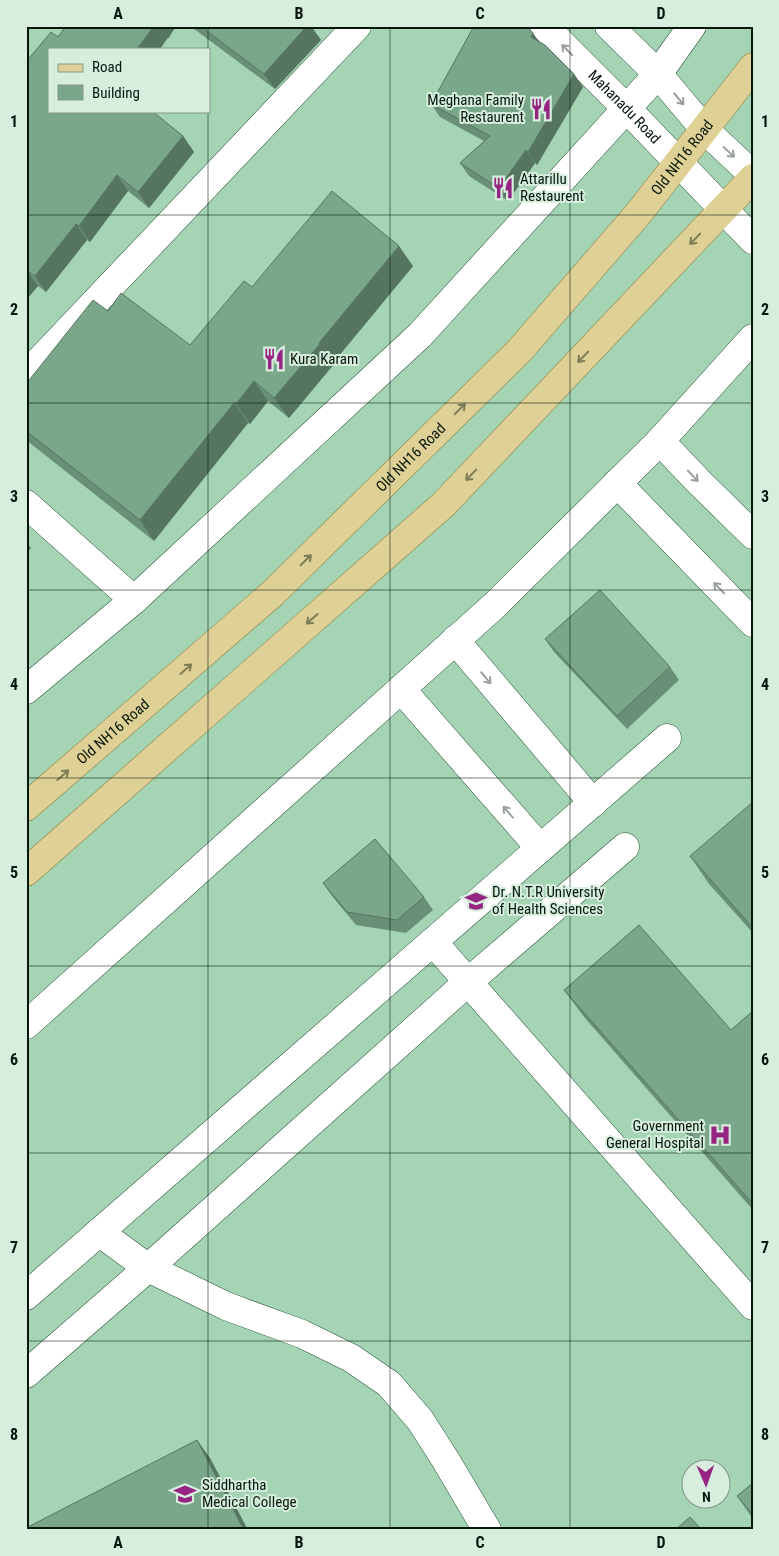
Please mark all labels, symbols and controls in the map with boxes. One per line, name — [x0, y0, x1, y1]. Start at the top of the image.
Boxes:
text: A — [113, 4, 123, 23]
text: B — [295, 4, 304, 23]
text: C — [475, 4, 485, 23]
text: D — [656, 4, 666, 23]
one-way arrow — [561, 44, 574, 56]
legend — [48, 48, 210, 112]
text: Road — [92, 58, 122, 76]
street label: Mahanadu Road — [584, 66, 664, 147]
text: Building — [92, 84, 140, 102]
place label: Meghana Family Restaurent — [427, 91, 524, 126]
one-way arrow — [673, 93, 685, 106]
restaurant icon: Meghana Family Restaurent — [528, 96, 554, 122]
text: 1 — [10, 112, 18, 131]
text: 1 — [761, 112, 769, 131]
street label: Old NH16 Road — [647, 116, 717, 199]
one-way arrow — [722, 146, 735, 158]
place label: Attarillu Restaurent — [520, 170, 584, 205]
restaurant icon: Attarillu Restaurent — [490, 175, 516, 201]
one-way arrow — [689, 233, 701, 246]
text: 2 — [10, 300, 18, 319]
text: 2 — [761, 300, 769, 319]
restaurant icon: Kura Karam — [261, 346, 287, 372]
place label: Kura Karam — [290, 350, 358, 368]
one-way arrow — [577, 351, 589, 363]
one-way arrow — [453, 403, 466, 415]
street label: Old NH16 Road — [372, 419, 449, 496]
one-way arrow — [465, 468, 477, 481]
one-way arrow — [687, 470, 699, 483]
text: 3 — [10, 487, 18, 506]
text: 3 — [761, 487, 769, 506]
one-way arrow — [300, 554, 313, 566]
one-way arrow — [713, 582, 725, 594]
one-way arrow — [306, 614, 319, 625]
one-way arrow — [179, 663, 192, 674]
one-way arrow — [481, 671, 492, 684]
text: 4 — [10, 675, 18, 694]
text: 4 — [761, 675, 769, 694]
street label: Old NH16 Road — [73, 695, 153, 768]
one-way arrow — [56, 770, 69, 781]
one-way arrow — [502, 805, 513, 818]
text: 5 — [10, 863, 18, 882]
text: 5 — [761, 863, 769, 882]
place label: Dr. N.T.R University of Health Sciences — [492, 883, 604, 918]
school or university icon: Dr. N.T.R University of Health Sciences — [463, 888, 489, 914]
text: 6 — [10, 1050, 18, 1069]
text: 6 — [761, 1050, 769, 1069]
place label: Government General Hospital — [606, 1117, 704, 1152]
hospital icon: Government General Hospital — [707, 1122, 733, 1148]
text: 7 — [10, 1238, 18, 1257]
text: 7 — [761, 1238, 769, 1257]
text: 8 — [10, 1425, 18, 1444]
text: 8 — [761, 1425, 769, 1444]
north arrow — [682, 1458, 732, 1508]
place label: Siddhartha Medical College — [202, 1476, 297, 1511]
school or university icon: Siddhartha Medical College — [172, 1481, 198, 1507]
text: N — [702, 1489, 711, 1505]
text: A — [113, 1533, 123, 1552]
text: B — [295, 1533, 304, 1552]
text: C — [475, 1533, 485, 1552]
text: D — [656, 1533, 666, 1552]

